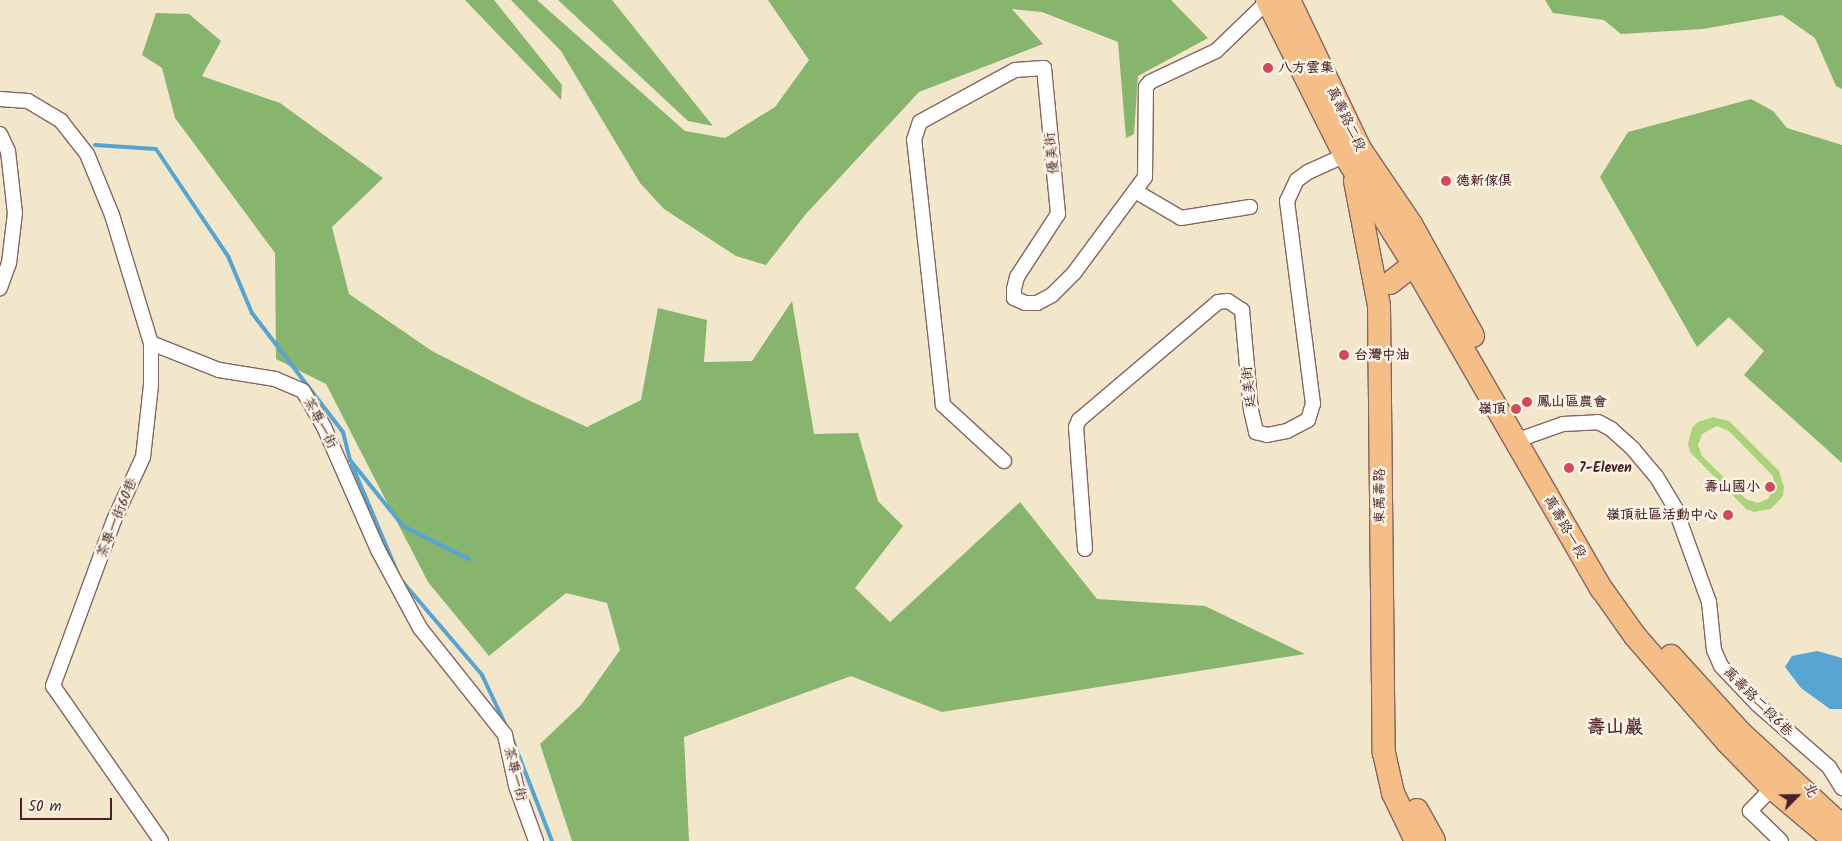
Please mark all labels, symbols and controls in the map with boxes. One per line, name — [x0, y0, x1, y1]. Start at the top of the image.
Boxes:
place label: 八方雲集 — [1278, 60, 1334, 76]
marker: 八方雲集 — [1262, 62, 1274, 74]
street label: 萬壽路二段 — [1323, 84, 1369, 154]
street label: 優美街 — [1041, 131, 1063, 175]
place label: 德新傢俱 — [1456, 173, 1512, 189]
marker: 德新傢俱 — [1440, 175, 1452, 187]
place label: 台灣中油 — [1354, 347, 1410, 363]
marker: 台灣中油 — [1338, 349, 1350, 361]
street label: 廷美街 — [1238, 365, 1260, 409]
street label: 茶專一街 — [299, 394, 341, 452]
place label: 鳳山區農會 — [1537, 394, 1607, 410]
marker: 鳳山區農會 — [1521, 396, 1533, 408]
place label: 嶺頂 — [1478, 401, 1506, 417]
marker: 嶺頂 — [1510, 403, 1522, 415]
place label: 7-Eleven — [1579, 460, 1632, 476]
marker: 7-Eleven — [1563, 462, 1575, 474]
street label: 東萬壽路 — [1372, 468, 1388, 524]
street label: 茶專一街60巷 — [93, 476, 141, 560]
place label: 壽山國小 — [1704, 479, 1760, 495]
marker: 壽山國小 — [1764, 481, 1776, 493]
street label: 萬壽路一段 — [1540, 492, 1590, 562]
place label: 嶺頂社區活動中心 — [1606, 507, 1718, 523]
marker: 嶺頂社區活動中心 — [1722, 509, 1734, 521]
street label: 萬壽路二段6巷 — [1720, 664, 1796, 740]
district label: 壽山巖 — [1587, 718, 1643, 740]
street label: 茶專一街 — [500, 745, 530, 803]
north arrow — [1772, 771, 1822, 821]
text: 北 — [1798, 779, 1824, 801]
scale bar — [22, 788, 115, 820]
text: 50 m — [28, 795, 62, 819]

